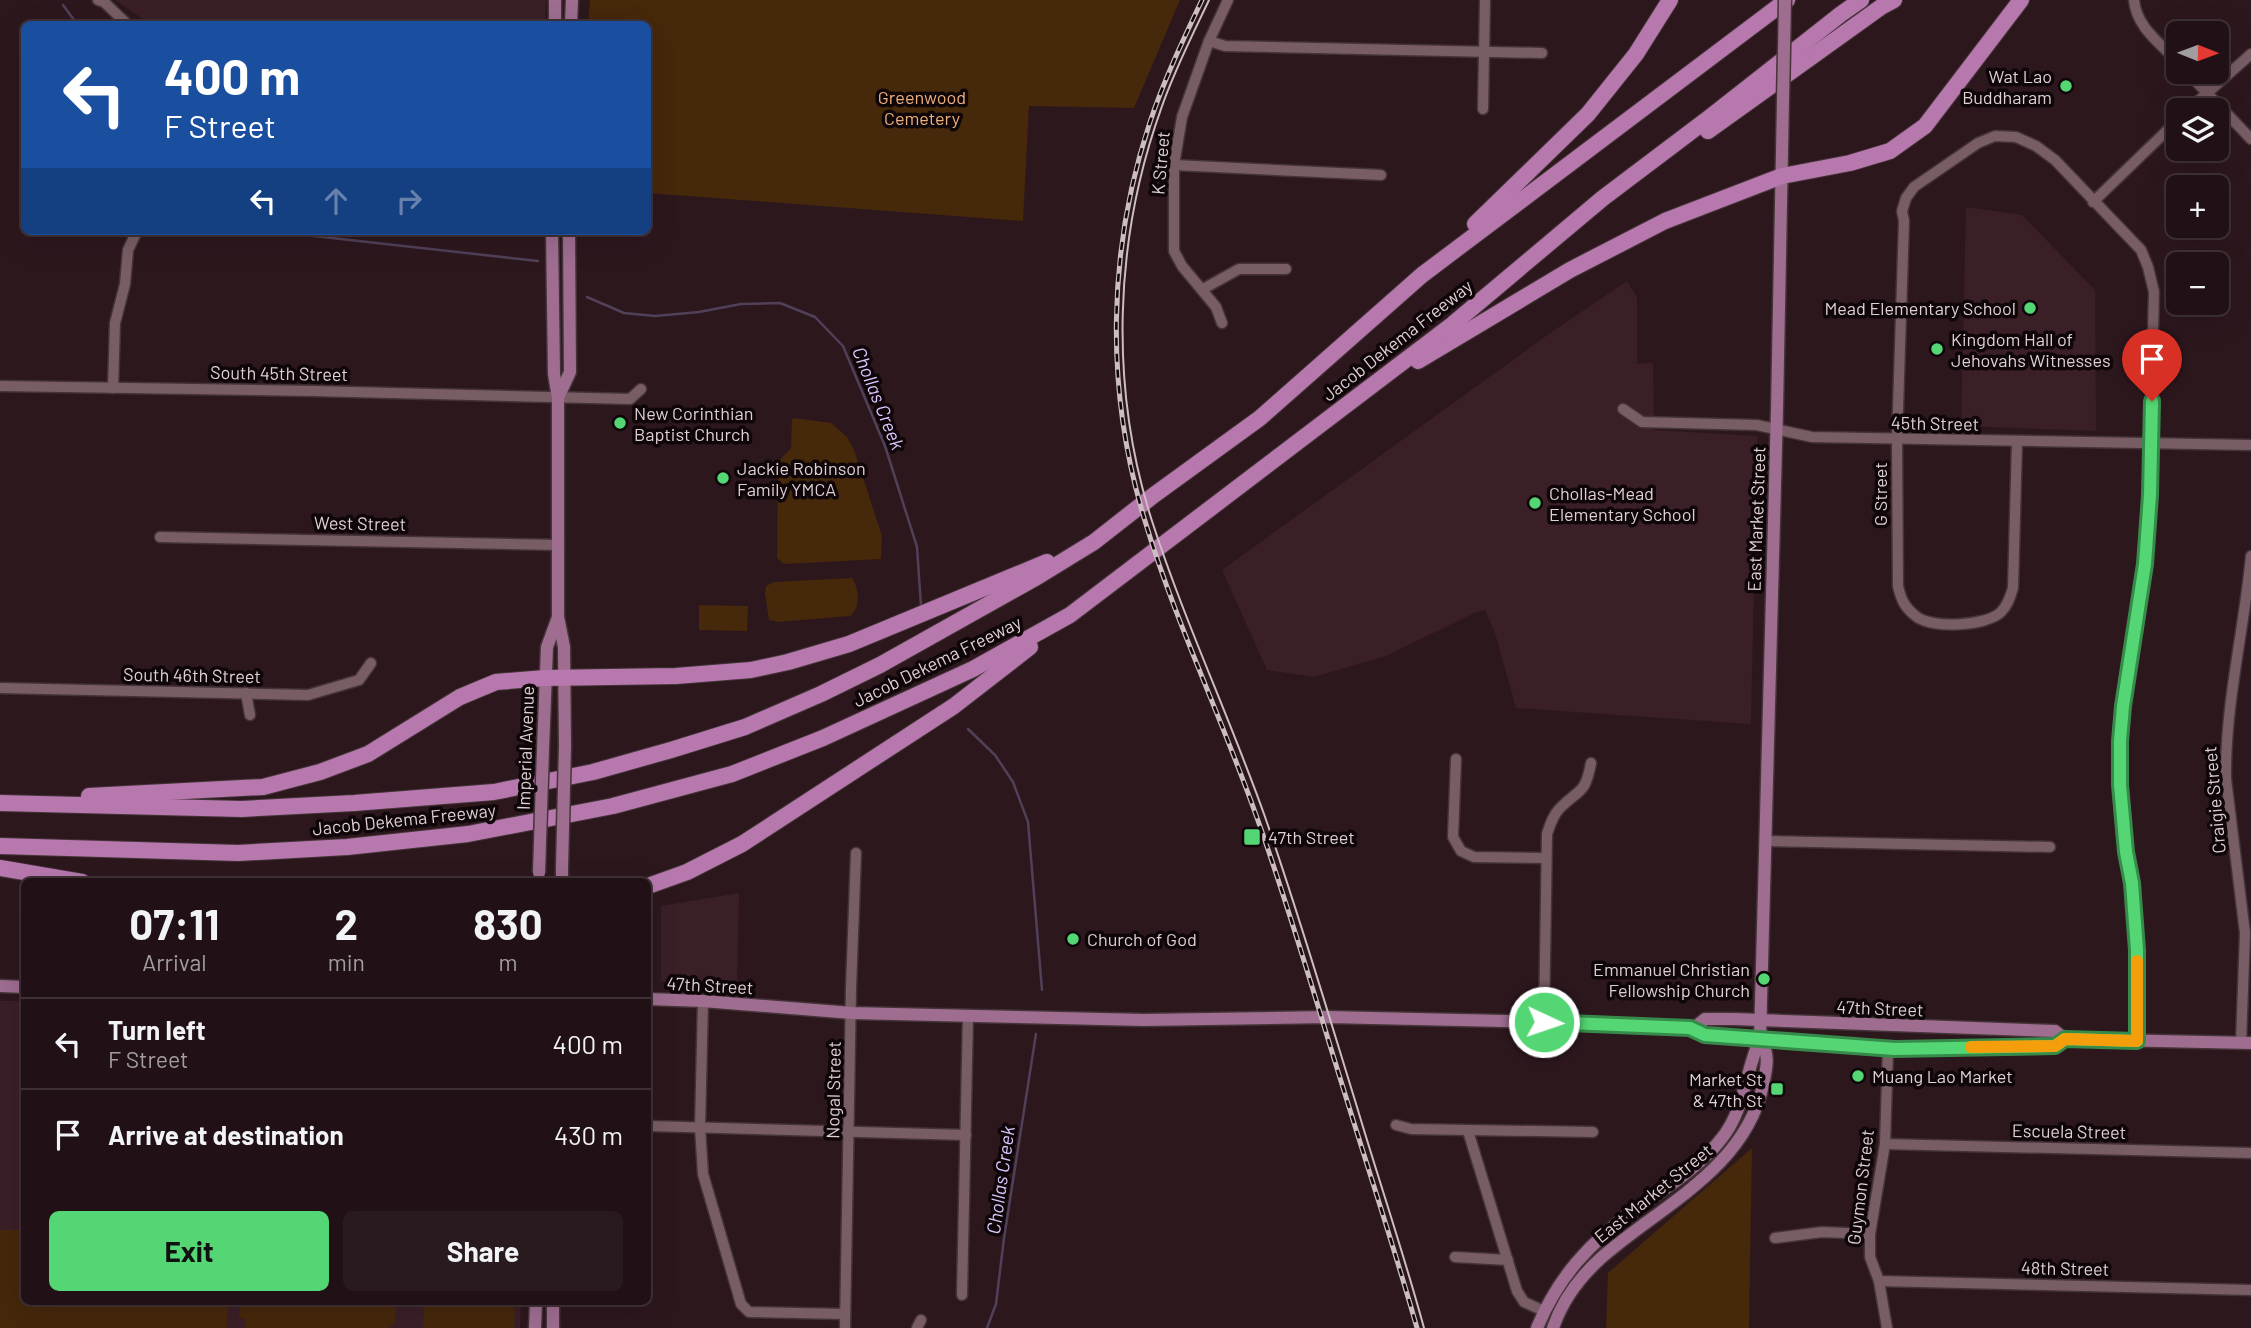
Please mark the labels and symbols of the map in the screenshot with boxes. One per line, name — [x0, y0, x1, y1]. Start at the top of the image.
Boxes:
north arrow — [2166, 21, 2230, 84]
place label: Wat Lao Buddharam — [1962, 65, 2052, 108]
marker: Wat Lao Buddharam — [2058, 78, 2074, 94]
park label: Greenwood Cemetery — [878, 86, 966, 129]
street label: K Street — [1146, 130, 1174, 196]
street label: Jacob Dekema Freeway — [1318, 275, 1476, 405]
place label: Mead Elementary School — [1824, 297, 2016, 319]
marker: Mead Elementary School — [2022, 300, 2038, 316]
place label: Kingdom Hall of Jehovahs Witnesses — [1951, 328, 2111, 371]
pin — [2122, 329, 2182, 401]
marker: Kingdom Hall of Jehovahs Witnesses — [1929, 341, 1945, 357]
water label: Chollas Creek — [848, 343, 910, 453]
street label: South 45th Street — [210, 361, 348, 385]
place label: New Corinthian Baptist Church — [634, 402, 753, 445]
street label: 45th Street — [1891, 411, 1979, 435]
marker: New Corinthian Baptist Church — [612, 415, 628, 431]
street label: East Market Street — [1742, 446, 1770, 592]
place label: Jackie Robinson Family YMCA — [737, 457, 866, 500]
street label: G Street — [1869, 462, 1891, 526]
marker: Jackie Robinson Family YMCA — [715, 470, 731, 486]
place label: Chollas-Mead Elementary School — [1549, 482, 1696, 525]
marker: Chollas-Mead Elementary School — [1527, 495, 1543, 511]
street label: West Street — [314, 511, 406, 535]
street label: Jacob Dekema Freeway — [849, 611, 1025, 711]
street label: South 46th Street — [123, 663, 261, 687]
street label: Imperial Avenue — [512, 686, 538, 810]
street label: Craigie Street — [2198, 745, 2230, 855]
street label: Jacob Dekema Freeway — [311, 798, 497, 840]
place label: 47th Street — [1268, 826, 1355, 848]
marker: 47th Street — [1242, 827, 1262, 847]
place label: Church of God — [1087, 928, 1197, 950]
marker: Church of God — [1065, 931, 1081, 947]
place label: Emmanuel Christian Fellowship Church — [1593, 958, 1750, 1001]
marker: Emmanuel Christian Fellowship Church — [1756, 971, 1772, 987]
street label: 47th Street — [666, 972, 754, 998]
position arrow — [1507, 985, 1581, 1059]
street label: 47th Street — [1836, 995, 1924, 1021]
street label: Nogal Street — [821, 1041, 845, 1139]
place label: Muang Lao Market — [1872, 1065, 2013, 1087]
place label: Market St & 47th St — [1689, 1068, 1763, 1111]
marker: Muang Lao Market — [1850, 1068, 1866, 1084]
marker: Market St & 47th St — [1769, 1081, 1785, 1097]
street label: Escuela Street — [2012, 1119, 2126, 1143]
water label: Chollas Creek — [981, 1124, 1019, 1235]
street label: Guymon Street — [1842, 1128, 1878, 1246]
street label: East Market Street — [1590, 1139, 1716, 1247]
street label: 48th Street — [2021, 1256, 2109, 1280]

